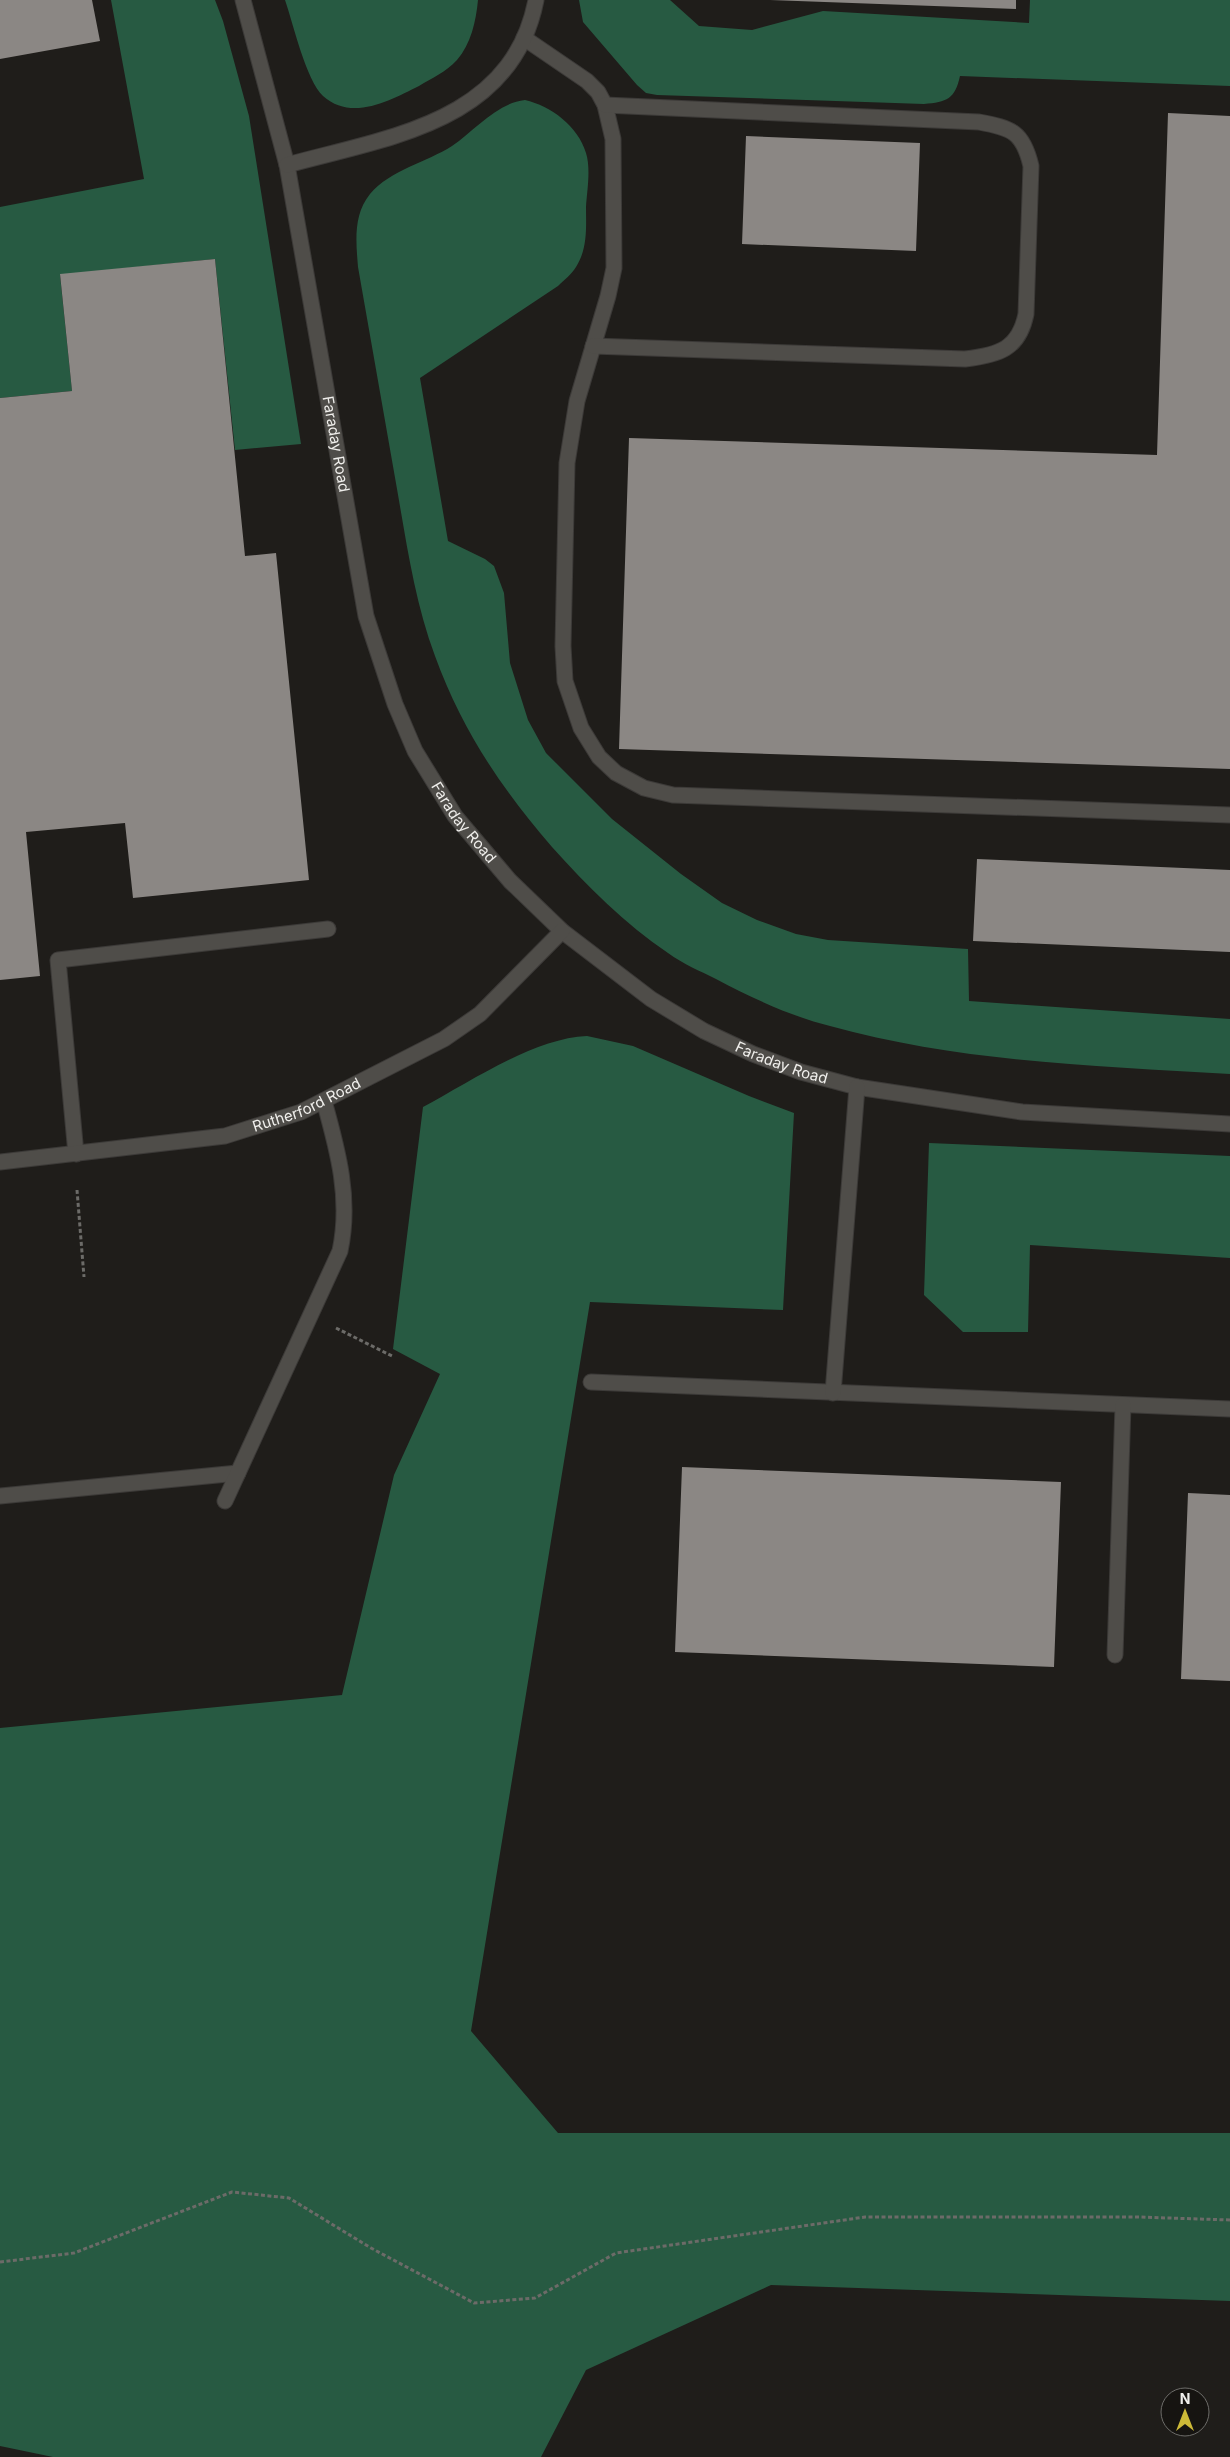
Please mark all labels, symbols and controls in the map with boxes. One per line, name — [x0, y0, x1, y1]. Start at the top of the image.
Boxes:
street label: Faraday Road — [319, 394, 354, 493]
street label: Faraday Road — [427, 778, 501, 867]
street label: Faraday Road — [732, 1037, 830, 1088]
street label: Rutherford Road — [250, 1073, 364, 1136]
north arrow — [1160, 2387, 1210, 2437]
text: N — [1180, 2390, 1190, 2407]

